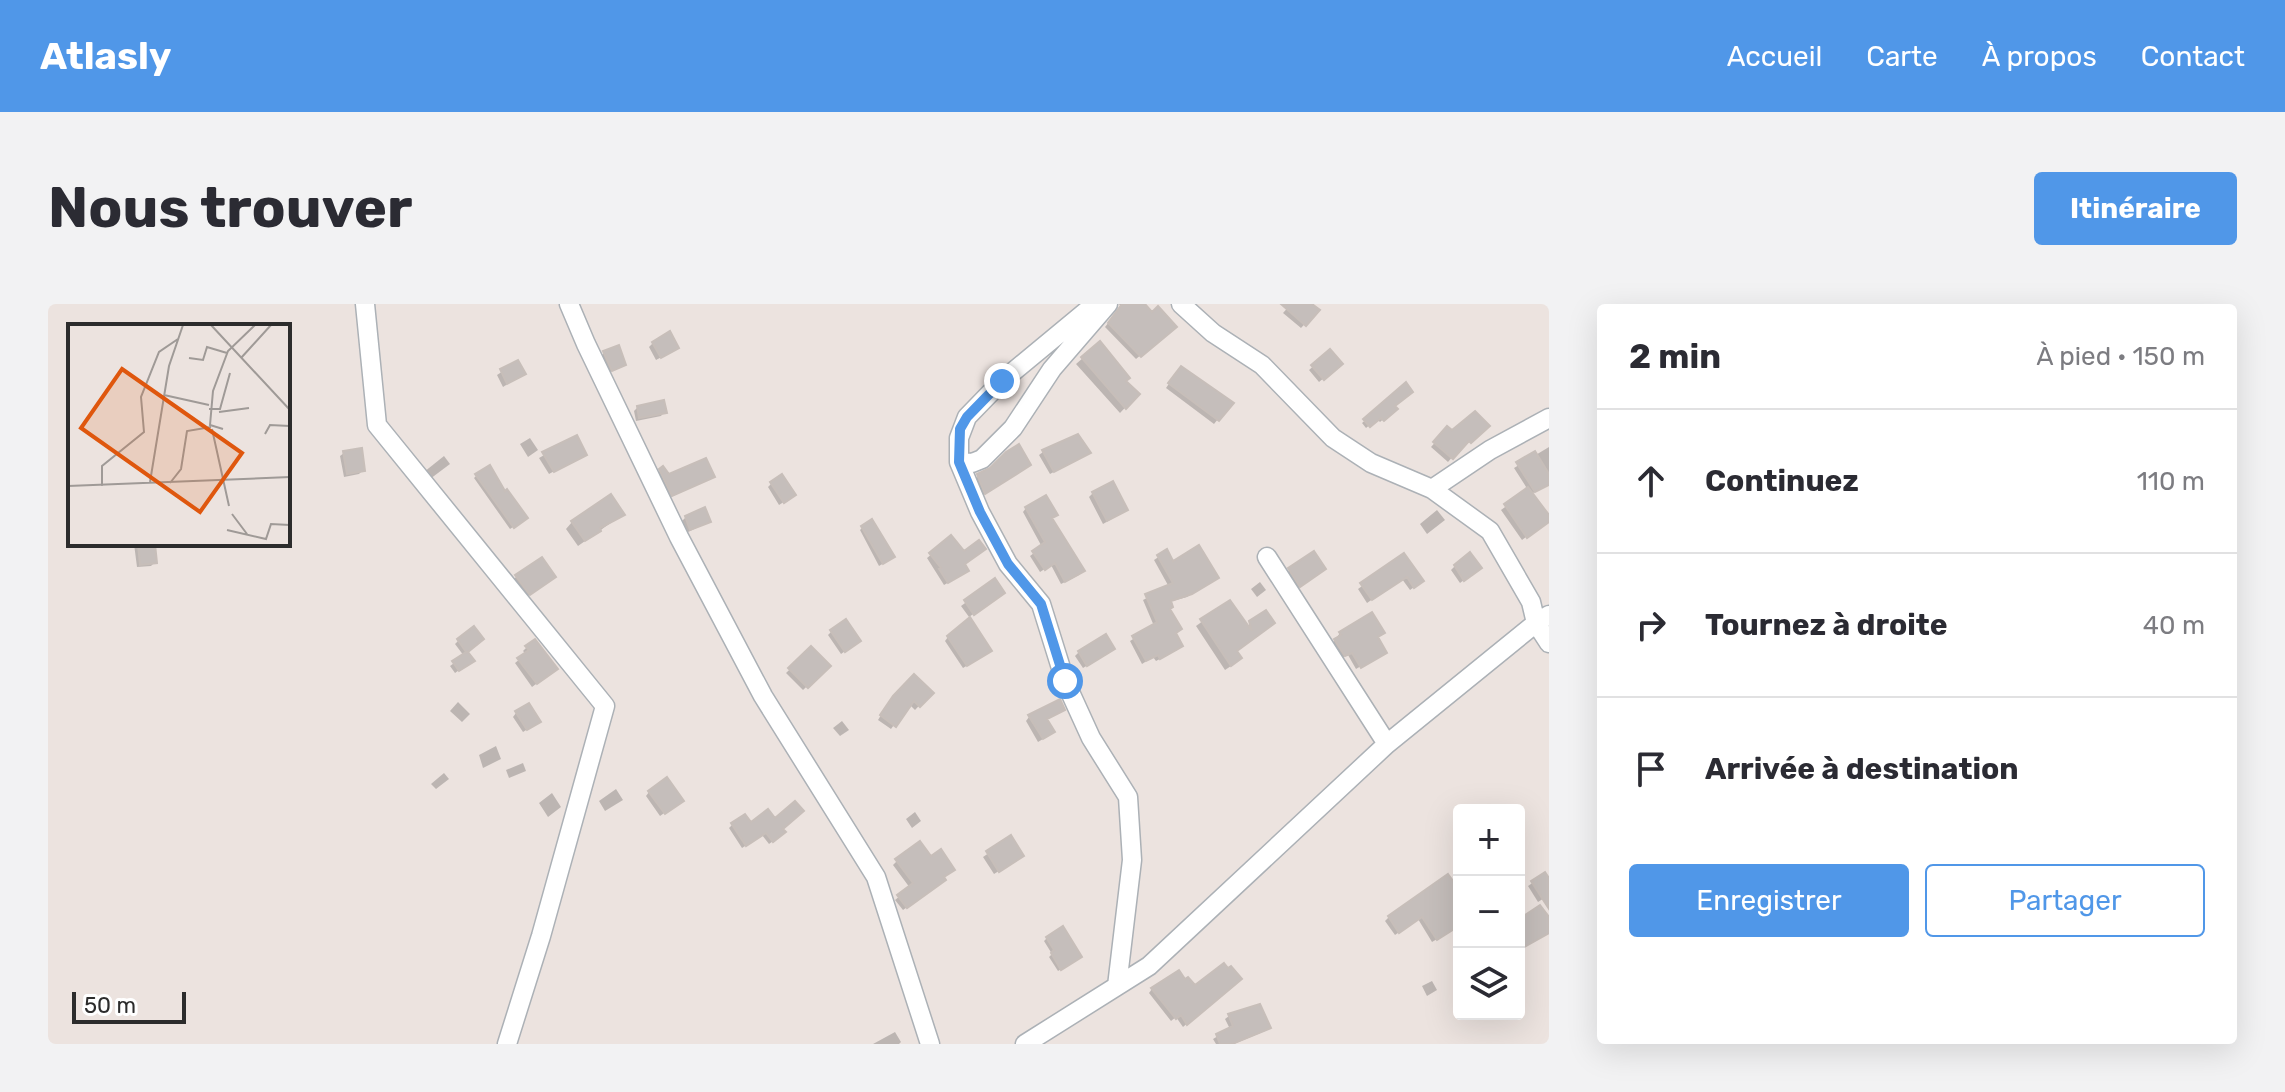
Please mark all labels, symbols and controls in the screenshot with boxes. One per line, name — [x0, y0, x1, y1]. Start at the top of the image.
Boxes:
text: Atlasly — [40, 33, 172, 79]
text: Accueil — [1727, 40, 1822, 73]
text: Carte — [1866, 40, 1938, 73]
text: À propos — [1982, 40, 2097, 73]
text: Contact — [2141, 40, 2245, 73]
button: Itinéraire — [2034, 172, 2237, 245]
text: Nous trouver — [48, 175, 413, 241]
inset map — [68, 324, 290, 546]
text: 2 min — [1629, 336, 1721, 377]
text: À pied · 150 m — [2036, 341, 2205, 372]
route end — [984, 363, 1020, 399]
icon: ahead — [1629, 459, 1673, 503]
text: Continuez — [1705, 463, 1859, 499]
text: 110 m — [2137, 466, 2205, 497]
icon: right — [1629, 603, 1673, 647]
text: Tournez à droite — [1705, 607, 1948, 643]
text: 40 m — [2143, 610, 2205, 641]
route start — [1047, 663, 1083, 699]
icon: arrive — [1629, 747, 1673, 791]
text: Arrivée à destination — [1705, 751, 2019, 787]
map controls — [1453, 804, 1525, 1020]
button: + — [1453, 804, 1525, 876]
button: Enregistrer — [1629, 864, 1909, 937]
button: Partager — [1925, 864, 2205, 937]
button: − — [1453, 876, 1525, 948]
button: layers — [1453, 948, 1525, 1020]
scale bar — [72, 988, 186, 1024]
text: 50 m — [84, 992, 136, 1019]

